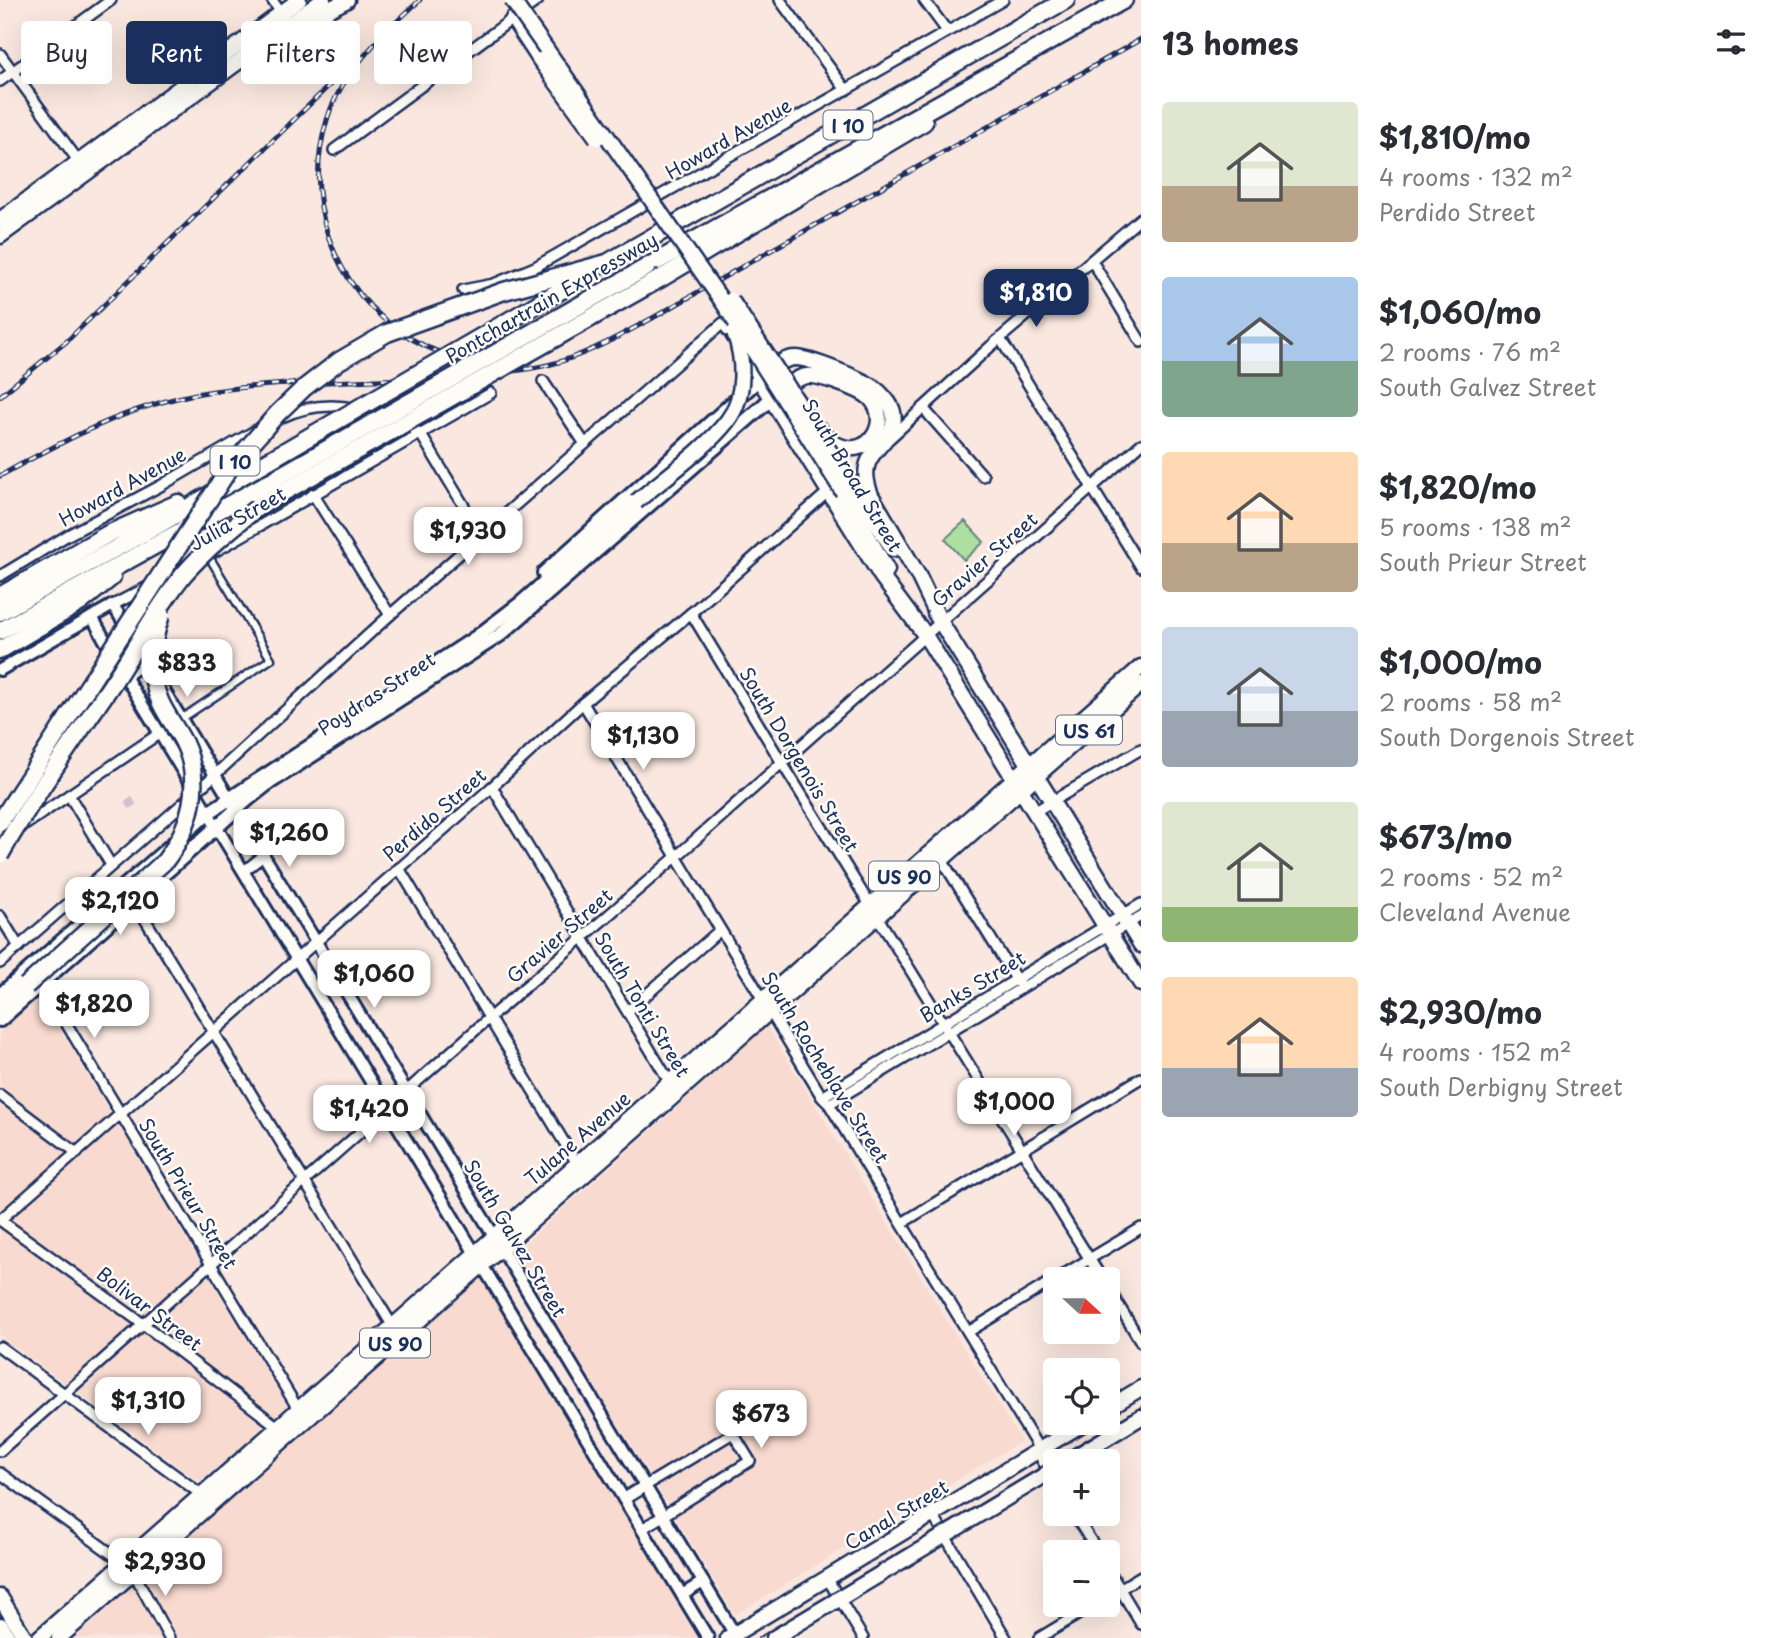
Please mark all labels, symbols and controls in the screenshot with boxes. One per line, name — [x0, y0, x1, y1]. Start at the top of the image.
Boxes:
text: 13 homes — [1162, 20, 1299, 65]
chip: Buy — [21, 21, 112, 84]
chip: Rent — [126, 21, 227, 84]
chip: Filters — [241, 21, 360, 84]
chip: New — [374, 21, 472, 84]
icon: filters — [1712, 23, 1750, 61]
street label: Howard Avenue — [660, 91, 796, 185]
road number: I 10 — [824, 110, 872, 140]
text: $1,810/mo — [1379, 114, 1530, 159]
icon: home — [1218, 130, 1302, 214]
text: 4 rooms · 132 m² — [1379, 159, 1573, 194]
text: Perdido Street — [1379, 194, 1535, 229]
street label: Pontchartrain Expressway — [440, 225, 662, 369]
pin: $1,810 — [979, 270, 1093, 329]
text: $1,810 — [1000, 274, 1072, 309]
text: $1,060/mo — [1379, 289, 1541, 334]
icon: home — [1218, 305, 1302, 389]
text: 2 rooms · 76 m² — [1379, 334, 1561, 369]
text: South Galvez Street — [1379, 369, 1596, 404]
street label: South Broad Street — [796, 393, 910, 557]
street label: Howard Avenue — [53, 440, 191, 532]
road number: I 10 — [210, 447, 260, 476]
text: $1,820/mo — [1379, 464, 1536, 509]
street label: Julia Street — [184, 479, 291, 557]
icon: home — [1218, 480, 1302, 564]
street label: Gravier Street — [925, 505, 1043, 613]
pin: $1,930 — [411, 508, 525, 567]
text: 5 rooms · 138 m² — [1379, 509, 1572, 544]
text: $1,930 — [430, 512, 506, 547]
text: South Prieur Street — [1379, 544, 1587, 579]
text: $1,000/mo — [1379, 639, 1542, 684]
pin: $833 — [146, 640, 228, 699]
text: $833 — [158, 644, 216, 679]
street label: Poydras Street — [312, 644, 440, 741]
icon: home — [1218, 655, 1302, 739]
street label: South Dorgenois Street — [734, 661, 866, 857]
text: 2 rooms · 58 m² — [1379, 684, 1562, 719]
pin: $1,130 — [586, 712, 700, 772]
road number: US 61 — [1056, 716, 1122, 744]
text: $1,130 — [607, 717, 679, 752]
text: South Dorgenois Street — [1379, 719, 1634, 754]
street label: Perdido Street — [376, 761, 492, 867]
pin: $1,260 — [232, 810, 346, 869]
text: $1,260 — [249, 814, 329, 849]
text: $673/mo — [1379, 814, 1512, 859]
icon: home — [1218, 830, 1302, 914]
text: 2 rooms · 52 m² — [1379, 859, 1563, 894]
road number: US 90 — [869, 862, 939, 890]
pin: $2,120 — [63, 878, 177, 937]
street label: Gravier Street — [500, 881, 618, 989]
text: $2,120 — [81, 882, 159, 917]
text: Cleveland Avenue — [1379, 894, 1571, 929]
street label: South Tonti Street — [588, 926, 698, 1082]
street label: Banks Street — [914, 943, 1030, 1029]
pin: $1,060 — [317, 950, 431, 1010]
text: $1,060 — [333, 955, 415, 990]
street label: South Rocheblave Street — [756, 966, 897, 1168]
pin: $1,820 — [37, 981, 151, 1040]
text: $1,820 — [55, 985, 133, 1020]
text: $2,930/mo — [1379, 989, 1542, 1034]
icon: home — [1218, 1005, 1302, 1089]
text: 4 rooms · 152 m² — [1379, 1034, 1572, 1069]
text: South Derbigny Street — [1379, 1069, 1623, 1104]
pin: $1,000 — [957, 1078, 1071, 1138]
text: $1,000 — [973, 1083, 1055, 1118]
street label: Tulane Avenue — [518, 1084, 636, 1192]
pin: $1,420 — [312, 1086, 426, 1145]
text: $1,420 — [329, 1090, 409, 1125]
street label: South Prieur Street — [133, 1112, 245, 1274]
street label: South Galvez Street — [458, 1154, 574, 1322]
street label: Bolivar Street — [91, 1259, 209, 1357]
north arrow — [1043, 1267, 1120, 1344]
map controls — [1043, 1267, 1120, 1617]
road number: US 90 — [360, 1328, 430, 1358]
button: locate — [1043, 1358, 1120, 1435]
pin: $1,310 — [91, 1378, 205, 1437]
text: $1,310 — [111, 1382, 185, 1417]
pin: $673 — [720, 1390, 802, 1450]
text: $673 — [732, 1395, 790, 1430]
button: + — [1043, 1449, 1120, 1526]
street label: Canal Street — [839, 1472, 954, 1556]
pin: $2,930 — [108, 1538, 222, 1598]
button: − — [1043, 1540, 1120, 1617]
text: $2,930 — [124, 1543, 206, 1578]

